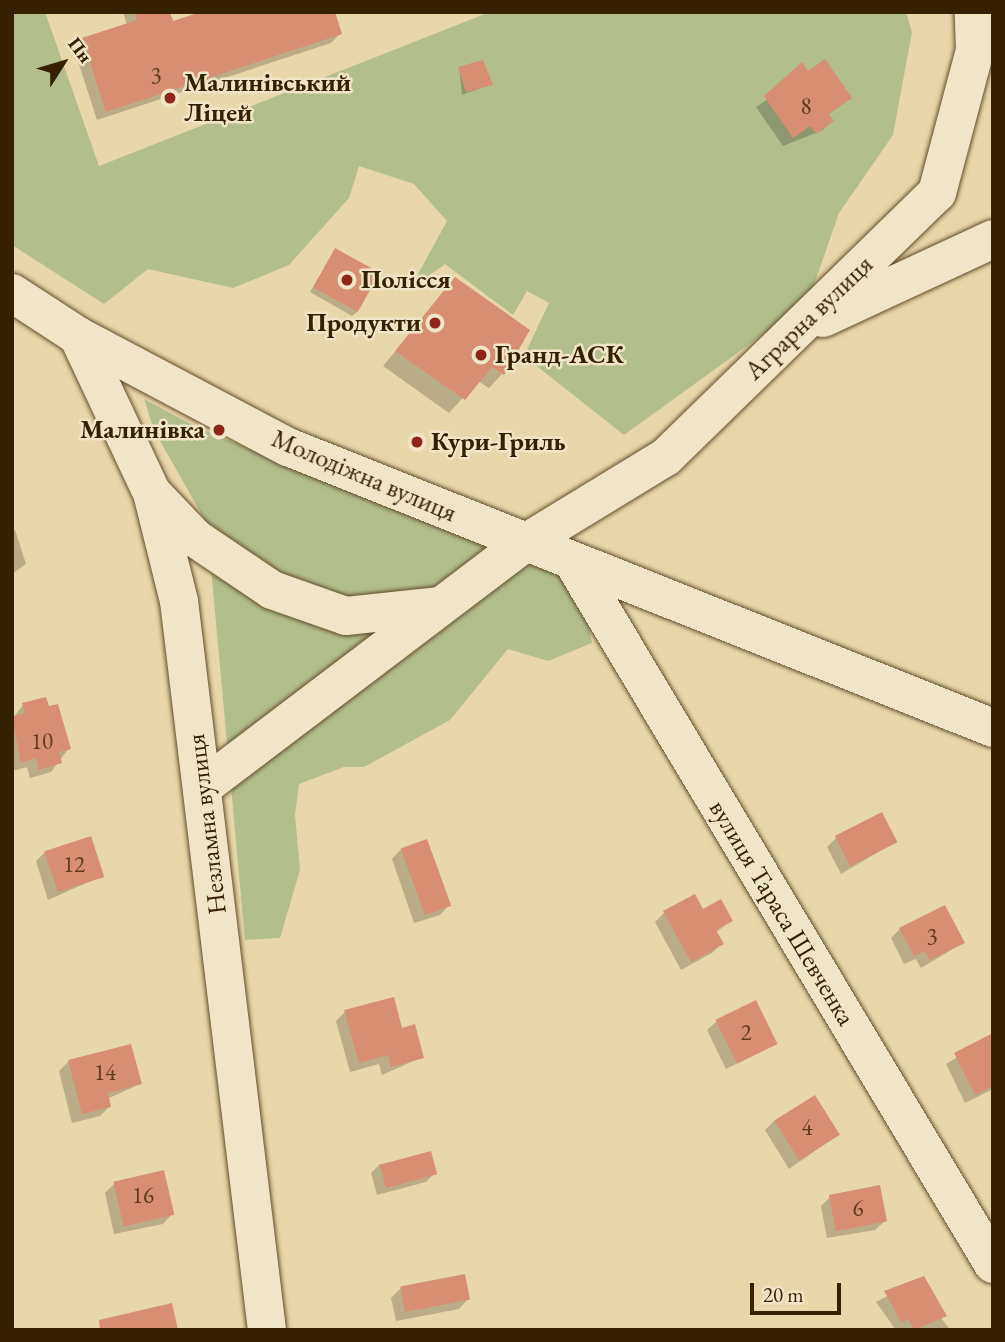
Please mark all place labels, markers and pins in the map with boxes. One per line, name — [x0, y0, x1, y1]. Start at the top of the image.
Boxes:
place label: Малинівський Ліцей — [184, 67, 351, 128]
marker: Малинівський Ліцей — [162, 90, 178, 106]
place label: Полісся — [361, 264, 451, 296]
marker: Полісся — [339, 272, 355, 288]
place label: Продукти — [306, 307, 421, 339]
marker: Продукти — [427, 315, 443, 331]
place label: Гранд-АСК — [495, 339, 624, 371]
marker: Гранд-АСК — [473, 347, 489, 363]
place label: Малинівка — [80, 414, 205, 446]
marker: Малинівка — [211, 422, 227, 438]
place label: Кури-Гриль — [431, 426, 566, 458]
marker: Кури-Гриль — [409, 434, 425, 450]

